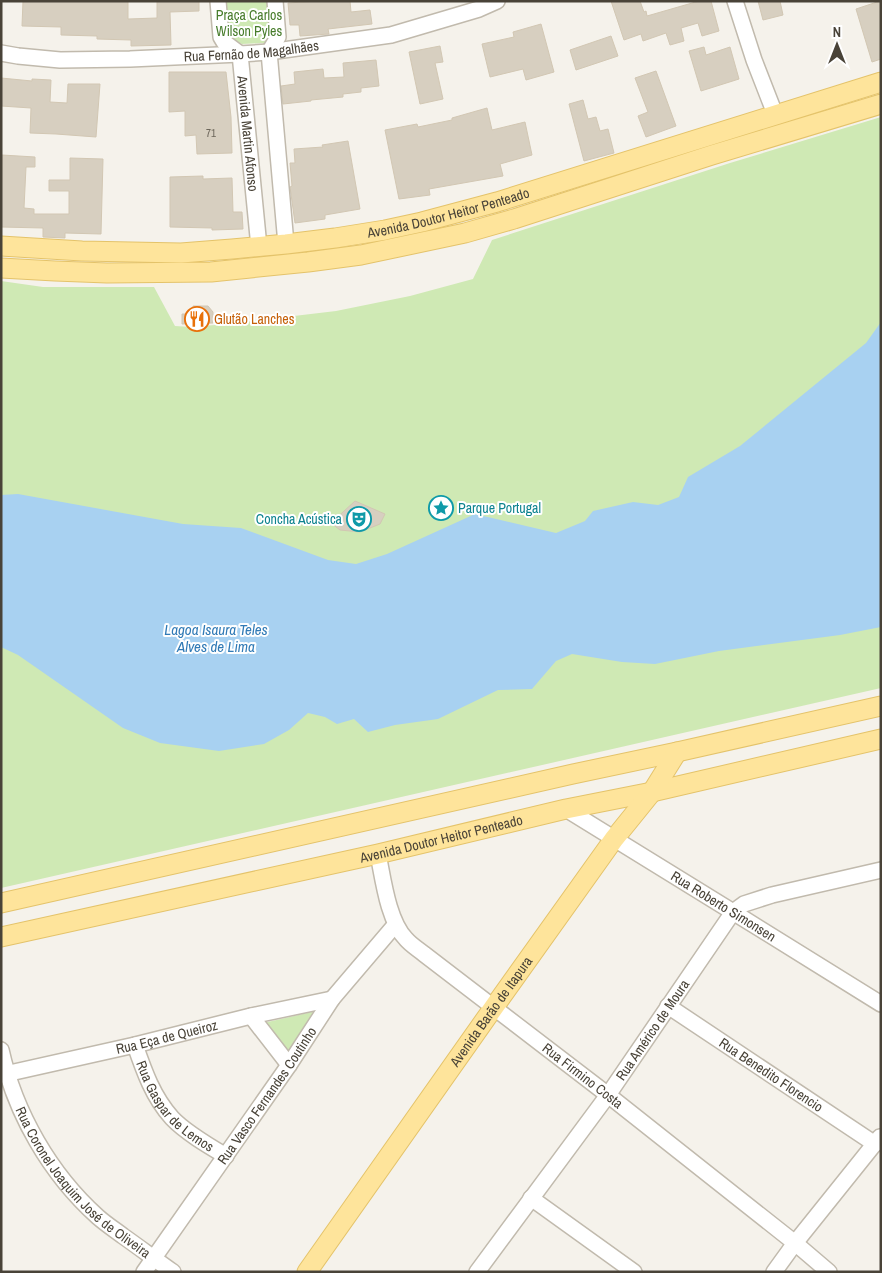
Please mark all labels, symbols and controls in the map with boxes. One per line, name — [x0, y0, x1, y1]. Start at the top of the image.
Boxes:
park label: Praça Carlos Wilson Pyles — [216, 6, 282, 40]
north arrow — [812, 20, 862, 70]
text: N — [833, 23, 841, 41]
street label: Rua Fernão de Magalhães — [183, 36, 320, 66]
street label: Avenida Martin Afonso — [233, 74, 262, 192]
house number: 71 — [206, 126, 216, 140]
street label: Avenida Doutor Heitor Penteado — [365, 183, 531, 242]
restaurant icon: Glutão Lanches — [184, 306, 210, 332]
place label: Glutão Lanches — [214, 310, 295, 328]
place icon: Parque Portugal — [428, 495, 454, 521]
place label: Parque Portugal — [458, 499, 541, 517]
theatre icon: Concha Acústica — [346, 506, 372, 532]
place label: Concha Acústica — [256, 510, 343, 528]
water label: Lagoa Isaura Teles Alves de Lima — [164, 619, 268, 657]
street label: Avenida Doutor Heitor Penteado — [357, 811, 524, 867]
street label: Rua Roberto Simonsen — [668, 867, 779, 945]
street label: Avenida Barão de Itapura — [445, 952, 537, 1071]
street label: Rua Américo de Moura — [612, 976, 694, 1084]
street label: Rua Eça de Queiroz — [114, 1016, 220, 1058]
street label: Rua Vasco Fernandes Coutinho — [213, 1023, 320, 1168]
street label: Rua Benedito Florencio — [716, 1034, 827, 1116]
street label: Rua Firmino Costa — [539, 1039, 627, 1113]
street label: Rua Gaspar de Lemos — [132, 1058, 217, 1156]
street label: Rua Coronel Joaquim José de Oliveira — [12, 1104, 155, 1262]

